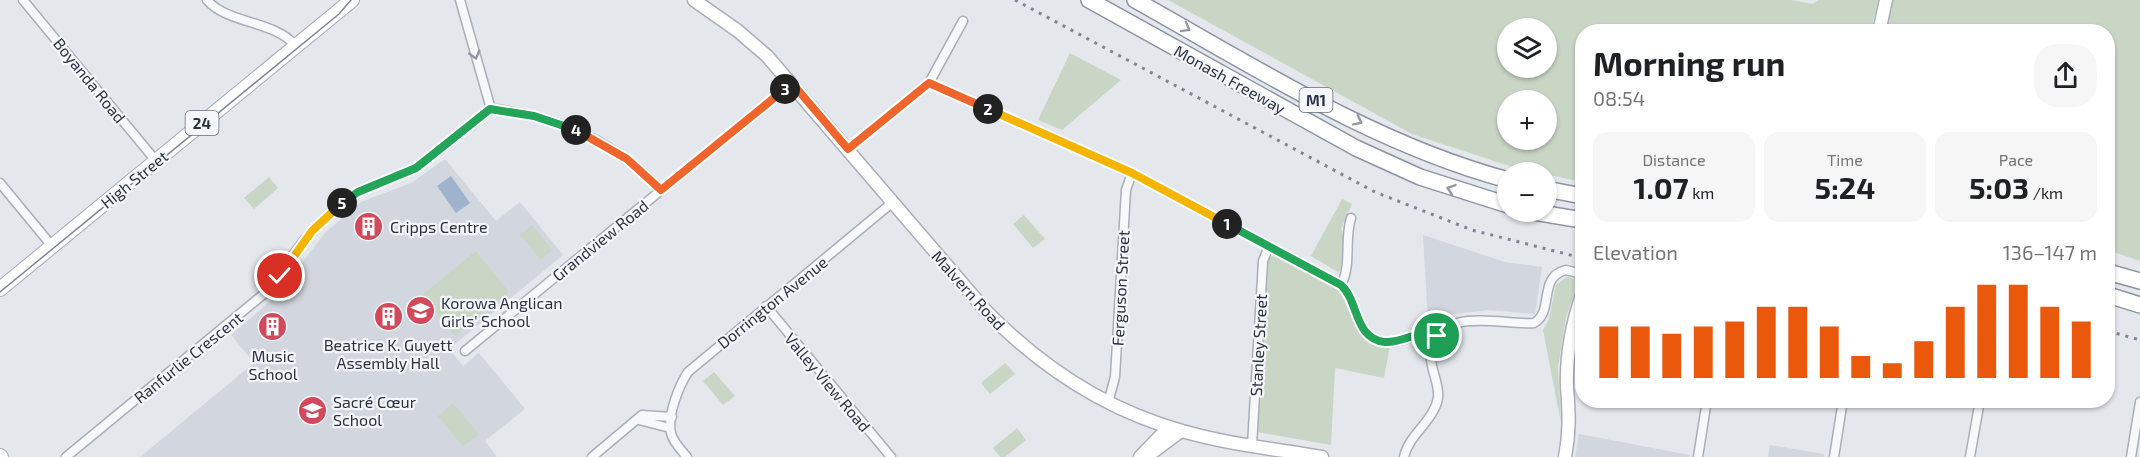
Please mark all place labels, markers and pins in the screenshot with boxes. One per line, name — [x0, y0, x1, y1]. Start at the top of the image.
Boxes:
pin: 3 — [770, 74, 800, 104]
pin: 2 — [973, 94, 1003, 124]
pin: 4 — [561, 115, 591, 145]
pin: 5 — [327, 188, 357, 218]
pin: 1 — [1212, 209, 1242, 239]
building icon: Cripps Centre — [353, 210, 385, 242]
place label: Cripps Centre — [390, 217, 488, 236]
pin — [254, 250, 305, 301]
place label: Korowa Anglican Girls' School — [441, 293, 563, 330]
school or university icon: Korowa Anglican Girls' School — [404, 295, 436, 327]
building icon: Beatrice K. Guyett Assembly Hall — [372, 300, 404, 332]
pin — [1411, 310, 1462, 361]
building icon: Music School — [257, 311, 289, 343]
place label: Beatrice K. Guyett Assembly Hall — [324, 335, 452, 372]
place label: Music School — [248, 346, 298, 383]
place label: Sacré Cœur School — [333, 392, 417, 429]
school or university icon: Sacré Cœur School — [296, 394, 328, 426]

